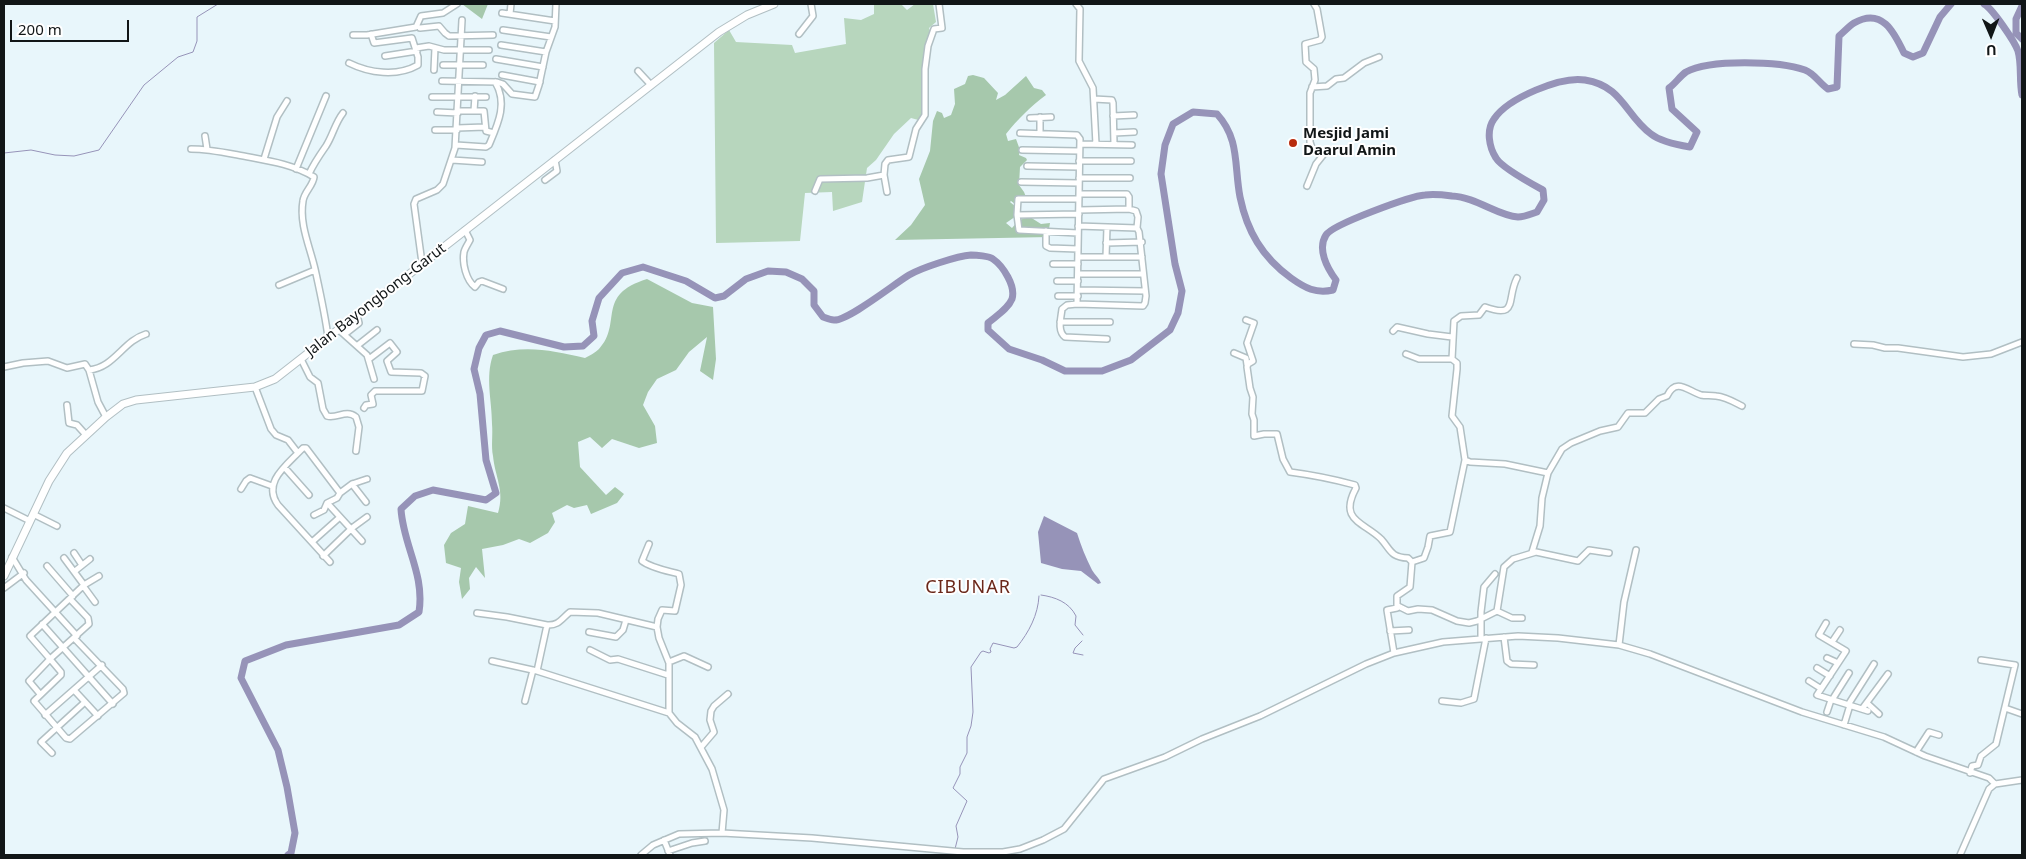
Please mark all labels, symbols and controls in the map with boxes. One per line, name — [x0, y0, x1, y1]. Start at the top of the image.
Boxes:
scale bar — [12, 10, 131, 42]
north arrow — [1966, 10, 2016, 60]
text: 200 m — [18, 19, 62, 39]
text: U — [1986, 41, 1997, 60]
place label: Mesjid Jami Daarul Amin — [1303, 125, 1396, 160]
marker: Mesjid Jami Daarul Amin — [1287, 137, 1299, 149]
street label: Jalan Bayongbong-Garut — [302, 240, 450, 360]
district label: CIBUNAR — [924, 577, 1012, 599]

